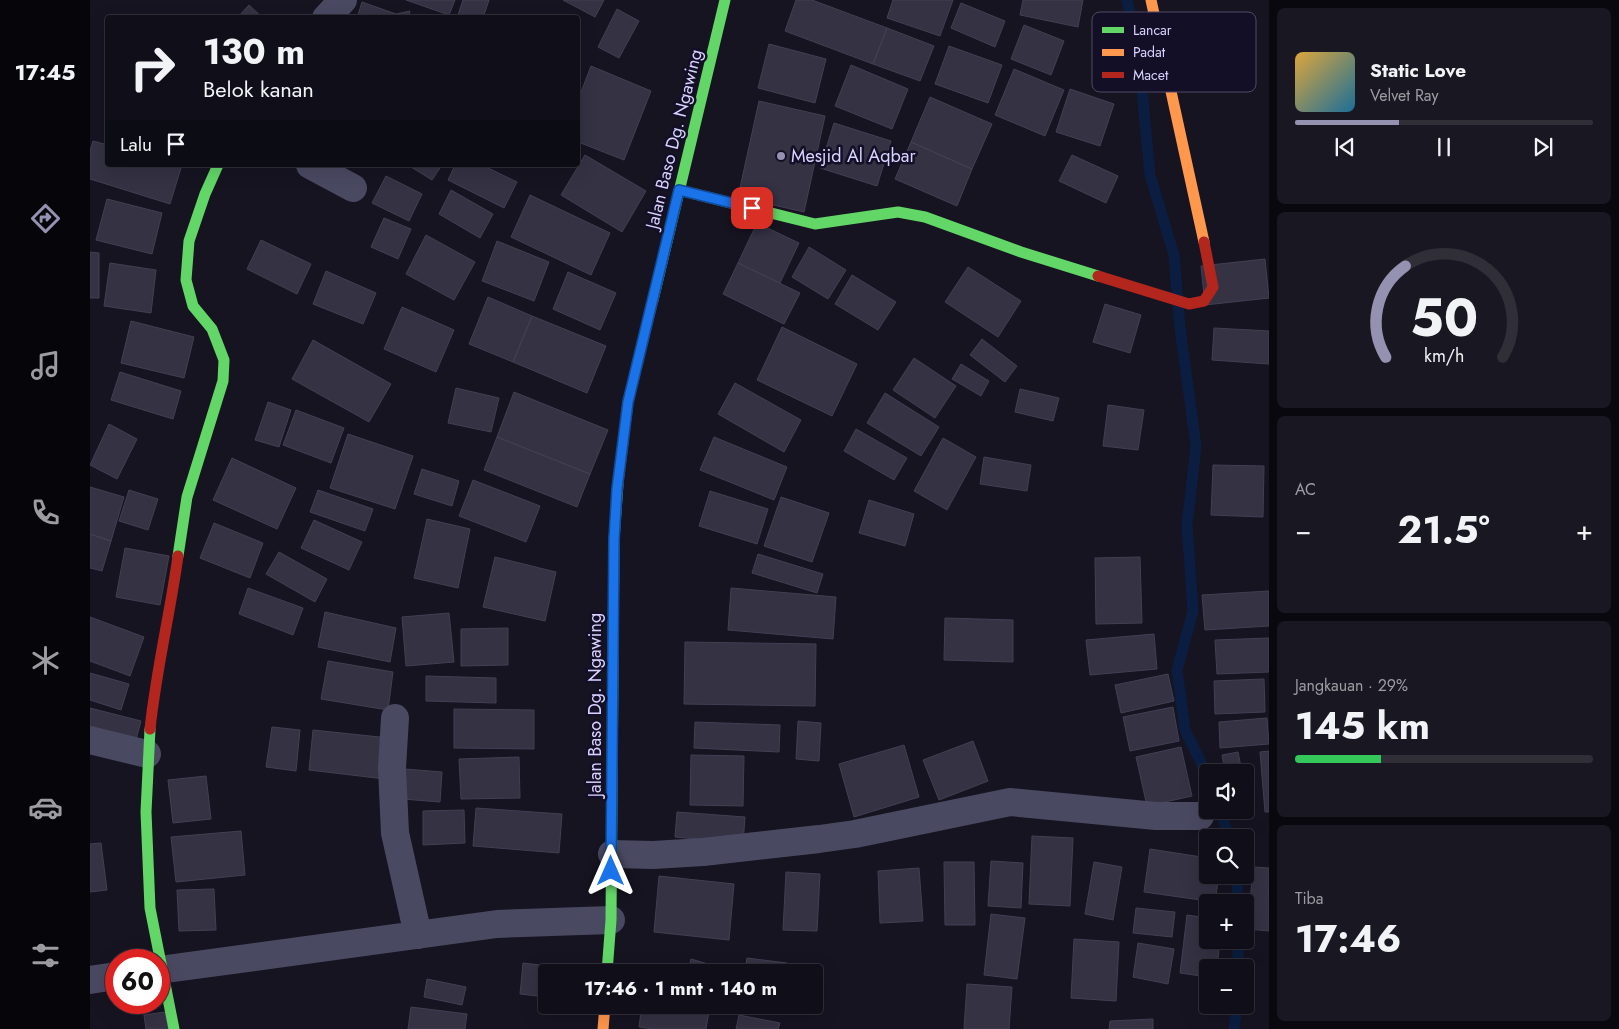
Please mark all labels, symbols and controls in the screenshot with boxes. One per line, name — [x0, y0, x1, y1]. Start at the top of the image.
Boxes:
legend — [1092, 12, 1256, 92]
text: Lancar — [1133, 20, 1172, 40]
text: 130 m — [203, 27, 305, 77]
icon: right — [120, 35, 185, 100]
text: Padat — [1133, 42, 1166, 62]
street label: Jalan Baso Dg. Ngawing — [639, 46, 709, 234]
text: 17:45 — [14, 56, 76, 88]
text: Static Love — [1370, 57, 1466, 84]
text: Macet — [1133, 65, 1169, 85]
text: Belok kanan — [203, 73, 314, 105]
text: Velvet Ray — [1370, 84, 1439, 107]
icon: arrive — [162, 130, 190, 158]
text: Lalu — [120, 131, 152, 158]
icon: previous — [1331, 133, 1359, 161]
icon: pause — [1430, 133, 1458, 161]
icon: next — [1529, 133, 1557, 161]
place label: Mesjid Al Aqbar — [791, 143, 916, 169]
marker: Mesjid Al Aqbar — [775, 150, 787, 162]
pin — [731, 187, 773, 229]
icon: arrive — [738, 194, 766, 222]
icon: directions — [28, 201, 63, 236]
text: 50 — [1410, 280, 1478, 356]
text: km/h — [1424, 343, 1464, 369]
icon: music — [28, 348, 63, 383]
text: AC — [1295, 478, 1316, 501]
icon: phone — [28, 495, 63, 530]
text: 21.5° — [1397, 502, 1490, 557]
text: − — [1295, 510, 1312, 551]
text: + — [1576, 510, 1593, 551]
street label: Jalan Baso Dg. Ngawing — [582, 613, 608, 799]
icon: climate — [28, 643, 63, 678]
text: Jangkauan · 29% — [1295, 674, 1408, 697]
text: 145 km — [1295, 698, 1430, 753]
map controls — [1199, 764, 1254, 1014]
button: sound — [1199, 764, 1254, 819]
icon: car — [28, 790, 63, 825]
button: search — [1199, 829, 1254, 884]
position arrow — [584, 844, 636, 896]
text: Tiba — [1295, 887, 1323, 910]
button: + — [1199, 894, 1254, 949]
text: 17:46 — [1295, 911, 1401, 966]
icon: filters — [28, 938, 63, 973]
speed limit sign: 60 — [105, 949, 170, 1014]
button: − — [1199, 959, 1254, 1014]
text: 17:46 · 1 mnt · 140 m — [584, 975, 777, 1002]

